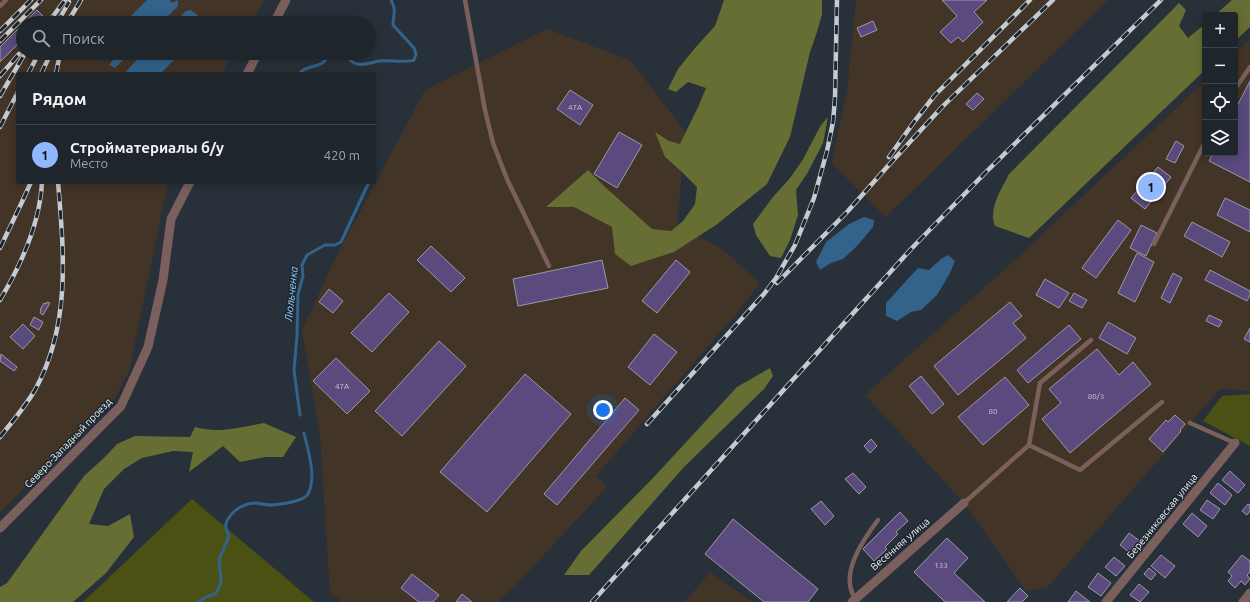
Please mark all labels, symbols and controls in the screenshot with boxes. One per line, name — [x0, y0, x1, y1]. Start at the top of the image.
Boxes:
map controls — [1202, 12, 1238, 156]
button: + — [1202, 12, 1238, 48]
search box — [16, 16, 376, 60]
icon: search — [30, 27, 52, 49]
text: Поиск — [62, 30, 105, 47]
button: − — [1202, 48, 1238, 84]
button: locate — [1202, 84, 1238, 120]
text: Рядом — [32, 89, 87, 108]
house number: 47А — [568, 103, 583, 112]
button: layers — [1202, 120, 1238, 156]
text: Стройматериалы б/у — [70, 139, 224, 156]
text: 1 — [41, 148, 49, 162]
text: 420 m — [324, 148, 360, 162]
text: Место — [70, 156, 108, 170]
pin: 1 — [1138, 172, 1164, 202]
water label: Люльченка — [282, 266, 300, 323]
house number: 47А — [335, 382, 350, 391]
house number: 80/3 — [1088, 392, 1104, 401]
street label: Северо-Западный проезд — [22, 396, 114, 490]
your location — [593, 400, 613, 420]
house number: 80 — [988, 407, 998, 416]
street label: Березниковская улица — [1124, 471, 1200, 561]
street label: Весенняя улица — [868, 516, 932, 572]
house number: 133 — [934, 561, 948, 570]

